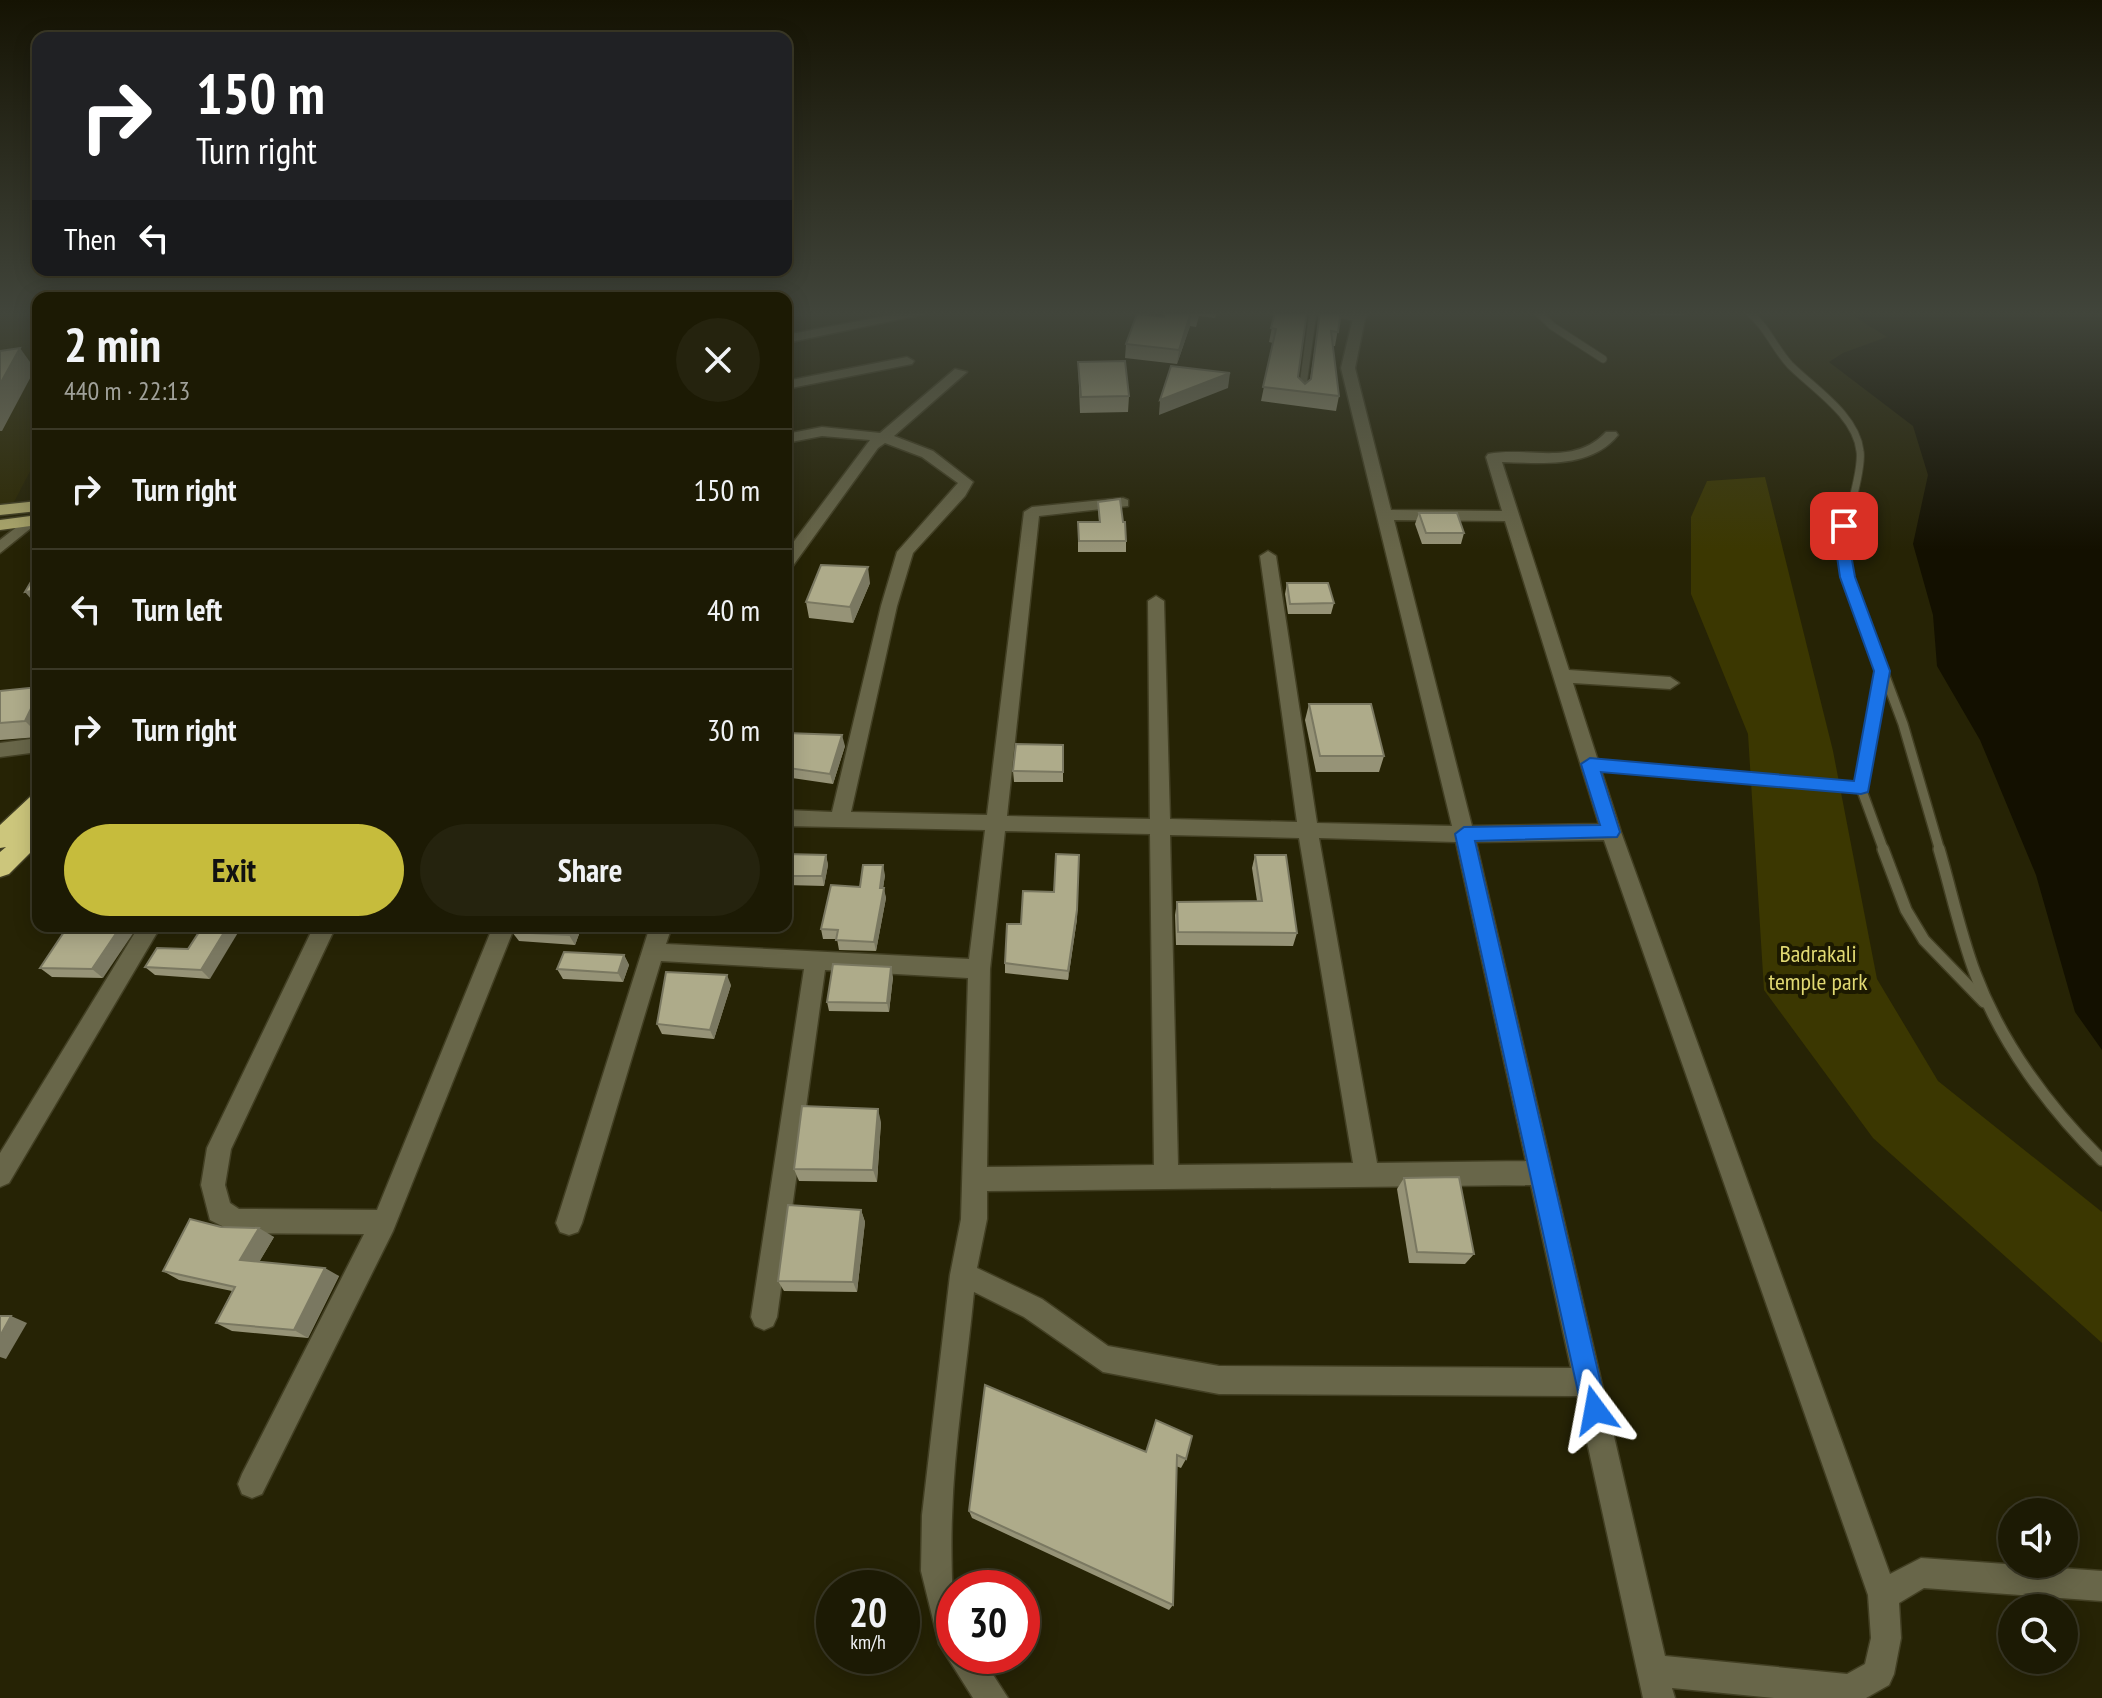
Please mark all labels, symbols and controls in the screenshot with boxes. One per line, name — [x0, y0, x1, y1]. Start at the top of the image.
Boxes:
text: 150 m — [196, 57, 325, 129]
icon: right — [64, 64, 168, 168]
text: Turn right — [196, 127, 317, 174]
icon: left — [132, 216, 176, 260]
text: Then — [64, 219, 116, 258]
text: 2 min — [64, 313, 161, 375]
button: close — [676, 318, 760, 402]
text: 440 m · 22:13 — [64, 374, 190, 407]
icon: right — [64, 467, 108, 511]
text: Turn right — [132, 470, 236, 509]
text: 150 m — [694, 470, 760, 509]
pin — [1810, 492, 1878, 560]
icon: arrive — [1822, 504, 1866, 548]
icon: left — [64, 587, 108, 631]
text: Turn left — [132, 590, 222, 629]
text: 40 m — [707, 590, 760, 629]
icon: right — [64, 707, 108, 751]
text: Turn right — [132, 710, 236, 749]
text: 30 m — [707, 710, 760, 749]
button: Exit — [64, 824, 404, 916]
button: Share — [420, 824, 760, 916]
park label: Badrakali temple park — [1769, 938, 1868, 997]
position arrow — [1553, 1368, 1637, 1452]
map controls — [1998, 1498, 2078, 1674]
button: sound — [1998, 1498, 2078, 1578]
speed limit sign: 30 — [936, 1570, 1040, 1674]
text: 20 — [849, 1586, 887, 1638]
button: search — [1998, 1594, 2078, 1674]
text: km/h — [850, 1629, 886, 1655]

